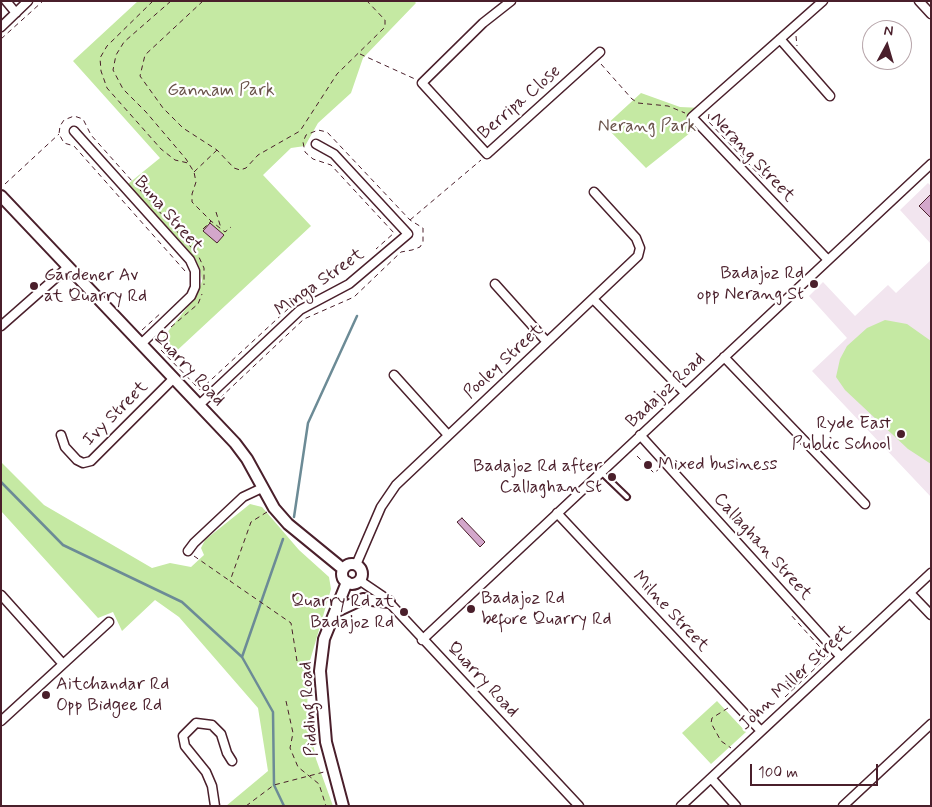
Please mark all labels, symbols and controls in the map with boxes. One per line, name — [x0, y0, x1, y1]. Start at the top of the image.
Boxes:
north arrow — [862, 20, 912, 70]
text: N — [883, 22, 894, 41]
street label: Berripa Close — [474, 61, 566, 145]
park label: Gannam Park — [167, 80, 275, 102]
street label: Nerang Street — [705, 109, 799, 207]
park label: Nerang Park — [598, 116, 696, 138]
street label: Buna Street — [129, 172, 207, 258]
street label: Minga Street — [271, 244, 369, 322]
place label: Badajoz Rd opp Nerang St — [697, 263, 804, 306]
place label: Gardener Av at Quarry Rd — [44, 265, 147, 308]
marker: Badajoz Rd opp Nerang St — [808, 278, 820, 290]
marker: Gardener Av at Quarry Rd — [28, 280, 40, 292]
street label: Pooley Street — [460, 320, 548, 404]
street label: Quarry Road — [148, 327, 228, 411]
street label: Badajoz Road — [622, 349, 710, 433]
street label: Ivy Street — [79, 377, 153, 451]
place label: Ryde East Public School — [792, 413, 891, 456]
marker: Ryde East Public School — [895, 428, 907, 440]
place label: Mixed business — [658, 454, 777, 476]
place label: Badajoz Rd after Callaghan St — [473, 456, 602, 498]
marker: Mixed business — [642, 459, 654, 471]
marker: Badajoz Rd after Callaghan St — [606, 471, 618, 483]
street label: Callaghan Street — [708, 489, 816, 605]
street label: Milne Street — [627, 567, 713, 657]
place label: Badajoz Rd before Quarry Rd — [481, 588, 612, 630]
place label: Quarry Rd at Badajoz Rd — [291, 591, 394, 634]
marker: Badajoz Rd before Quarry Rd — [465, 603, 477, 615]
marker: Quarry Rd at Badajoz Rd — [398, 606, 410, 618]
street label: John Miller Street — [735, 620, 857, 736]
street label: Quarry Road — [442, 638, 522, 722]
street label: Pidding Road — [296, 661, 324, 757]
place label: Aitchandar Rd Opp Bidgee Rd — [56, 674, 169, 716]
marker: Aitchandar Rd Opp Bidgee Rd — [40, 689, 52, 701]
scale bar — [752, 754, 880, 786]
text: 100 m — [758, 763, 798, 783]

